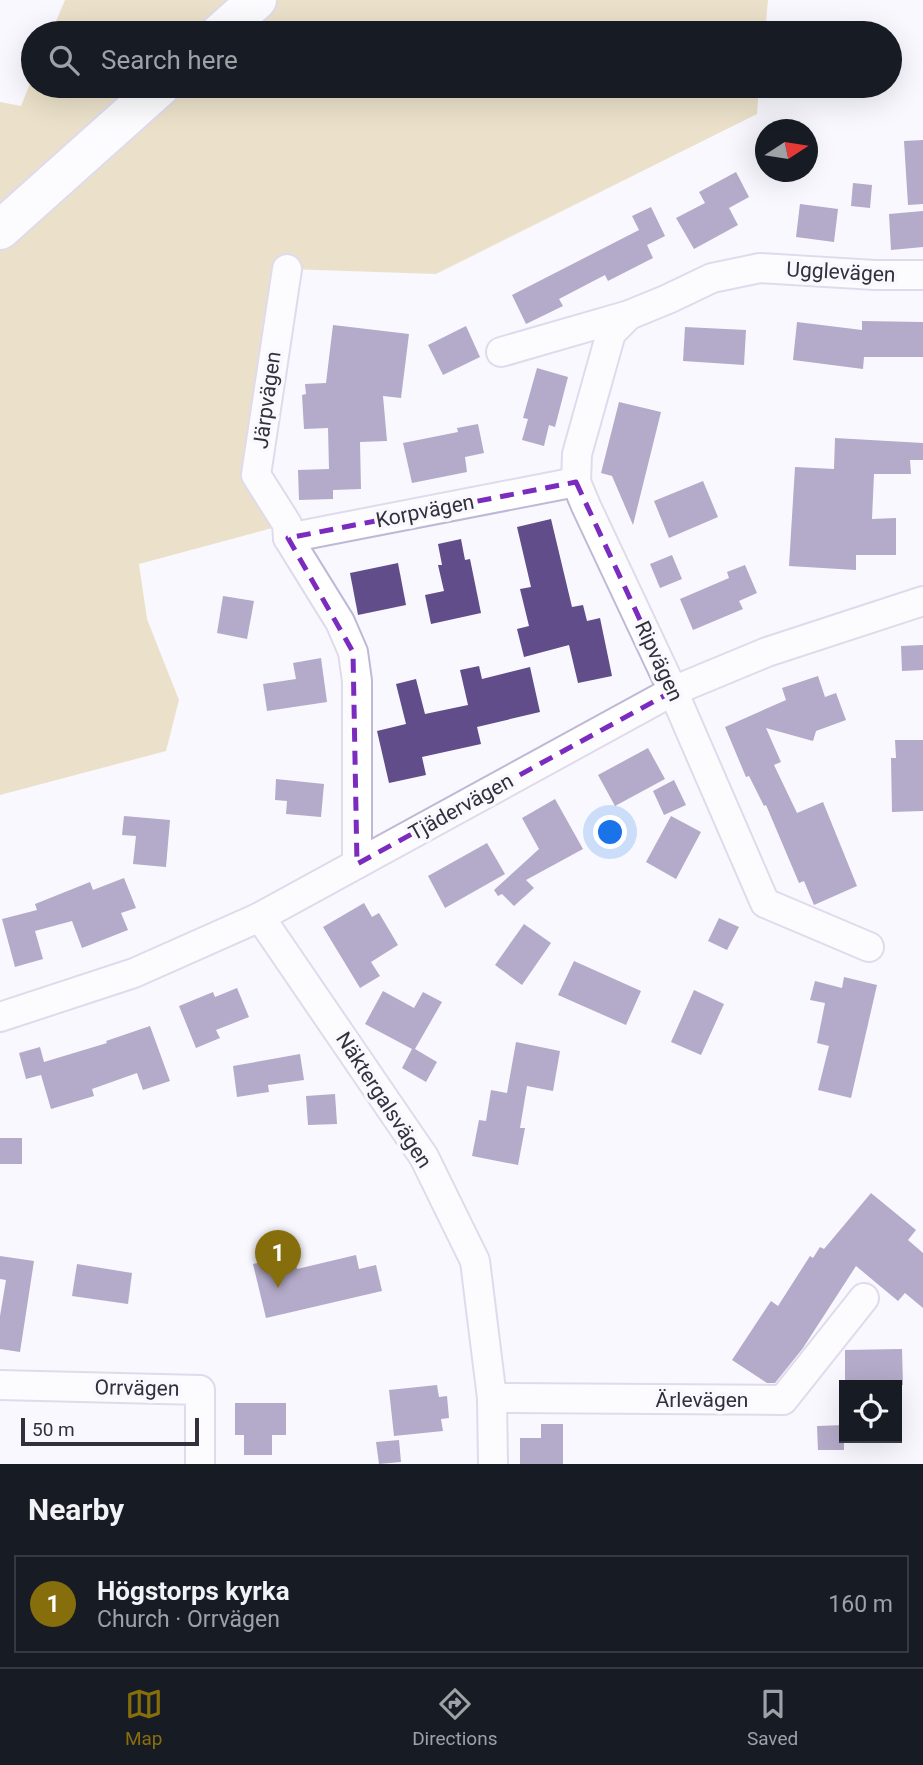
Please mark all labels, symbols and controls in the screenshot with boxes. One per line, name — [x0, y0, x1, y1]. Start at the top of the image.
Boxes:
search box — [21, 21, 902, 98]
icon: search — [45, 41, 83, 79]
text: Search here — [101, 45, 238, 75]
north arrow — [755, 119, 818, 182]
street label: Ugglevägen — [786, 257, 896, 287]
street label: Järpvägen — [248, 350, 286, 450]
street label: Korpvägen — [374, 490, 476, 532]
street label: Ripvägen — [630, 617, 688, 705]
street label: Tjädervägen — [405, 769, 517, 845]
your location — [593, 815, 627, 849]
street label: Näktergalsvägen — [331, 1028, 437, 1172]
pin: 1 — [255, 1230, 301, 1288]
street label: Orrvägen — [94, 1375, 180, 1401]
map controls — [839, 1380, 902, 1443]
button: locate — [839, 1380, 902, 1443]
street label: Ärlevägen — [656, 1388, 748, 1412]
scale bar — [21, 1415, 200, 1447]
text: 50 m — [32, 1418, 75, 1441]
text: Nearby — [28, 1492, 124, 1527]
text: Högstorps kyrka — [97, 1576, 290, 1606]
text: 1 — [46, 1591, 60, 1618]
text: 160 m — [828, 1591, 893, 1618]
text: Church · Orrvägen — [97, 1606, 280, 1633]
tab: Map — [125, 1685, 163, 1750]
tab: Directions — [412, 1685, 497, 1750]
tab: Saved — [747, 1685, 798, 1750]

